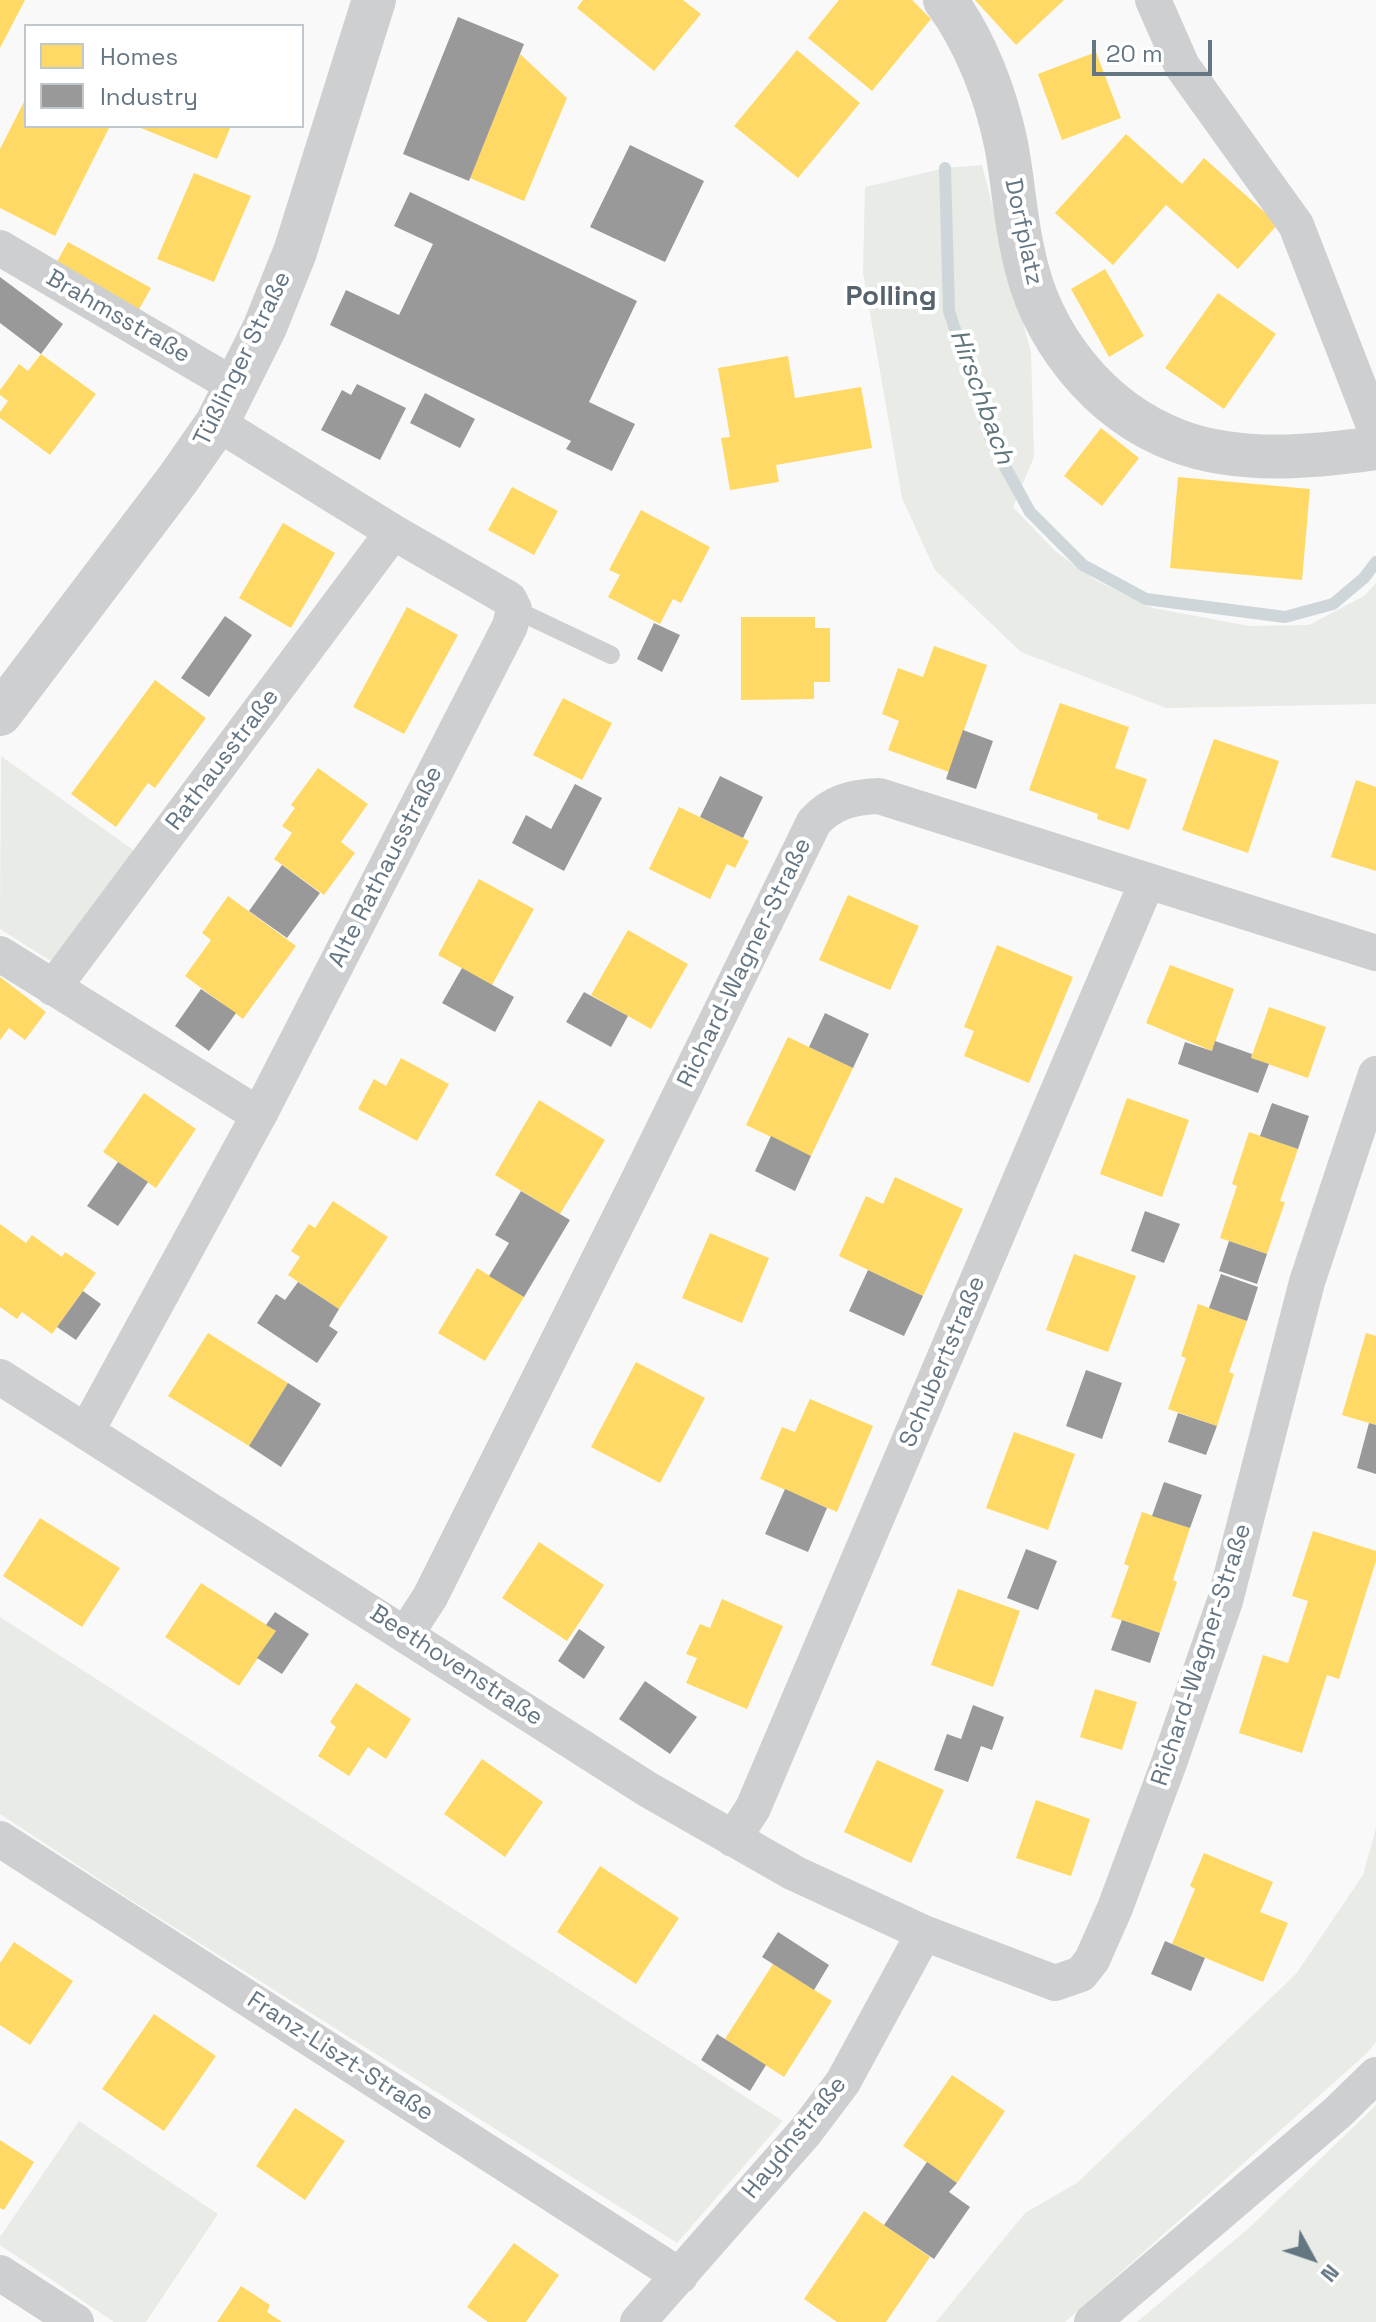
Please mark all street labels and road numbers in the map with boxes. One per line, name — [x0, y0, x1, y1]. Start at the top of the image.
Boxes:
street label: Dorfplatz — [998, 176, 1048, 288]
street label: Brahmsstraße — [41, 264, 195, 370]
street label: Tüßlinger Straße — [188, 267, 298, 451]
street label: Rathausstraße — [160, 683, 286, 837]
street label: Alte Rathausstraße — [323, 762, 449, 972]
street label: Richard-Wagner-Straße — [672, 834, 818, 1092]
street label: Schubertstraße — [894, 1272, 992, 1452]
street label: Richard-Wagner-Straße — [1146, 1520, 1258, 1790]
street label: Beethovenstraße — [364, 1599, 548, 1733]
street label: Franz-Liszt-Straße — [242, 1986, 438, 2128]
street label: Haydnstraße — [737, 2071, 853, 2205]

